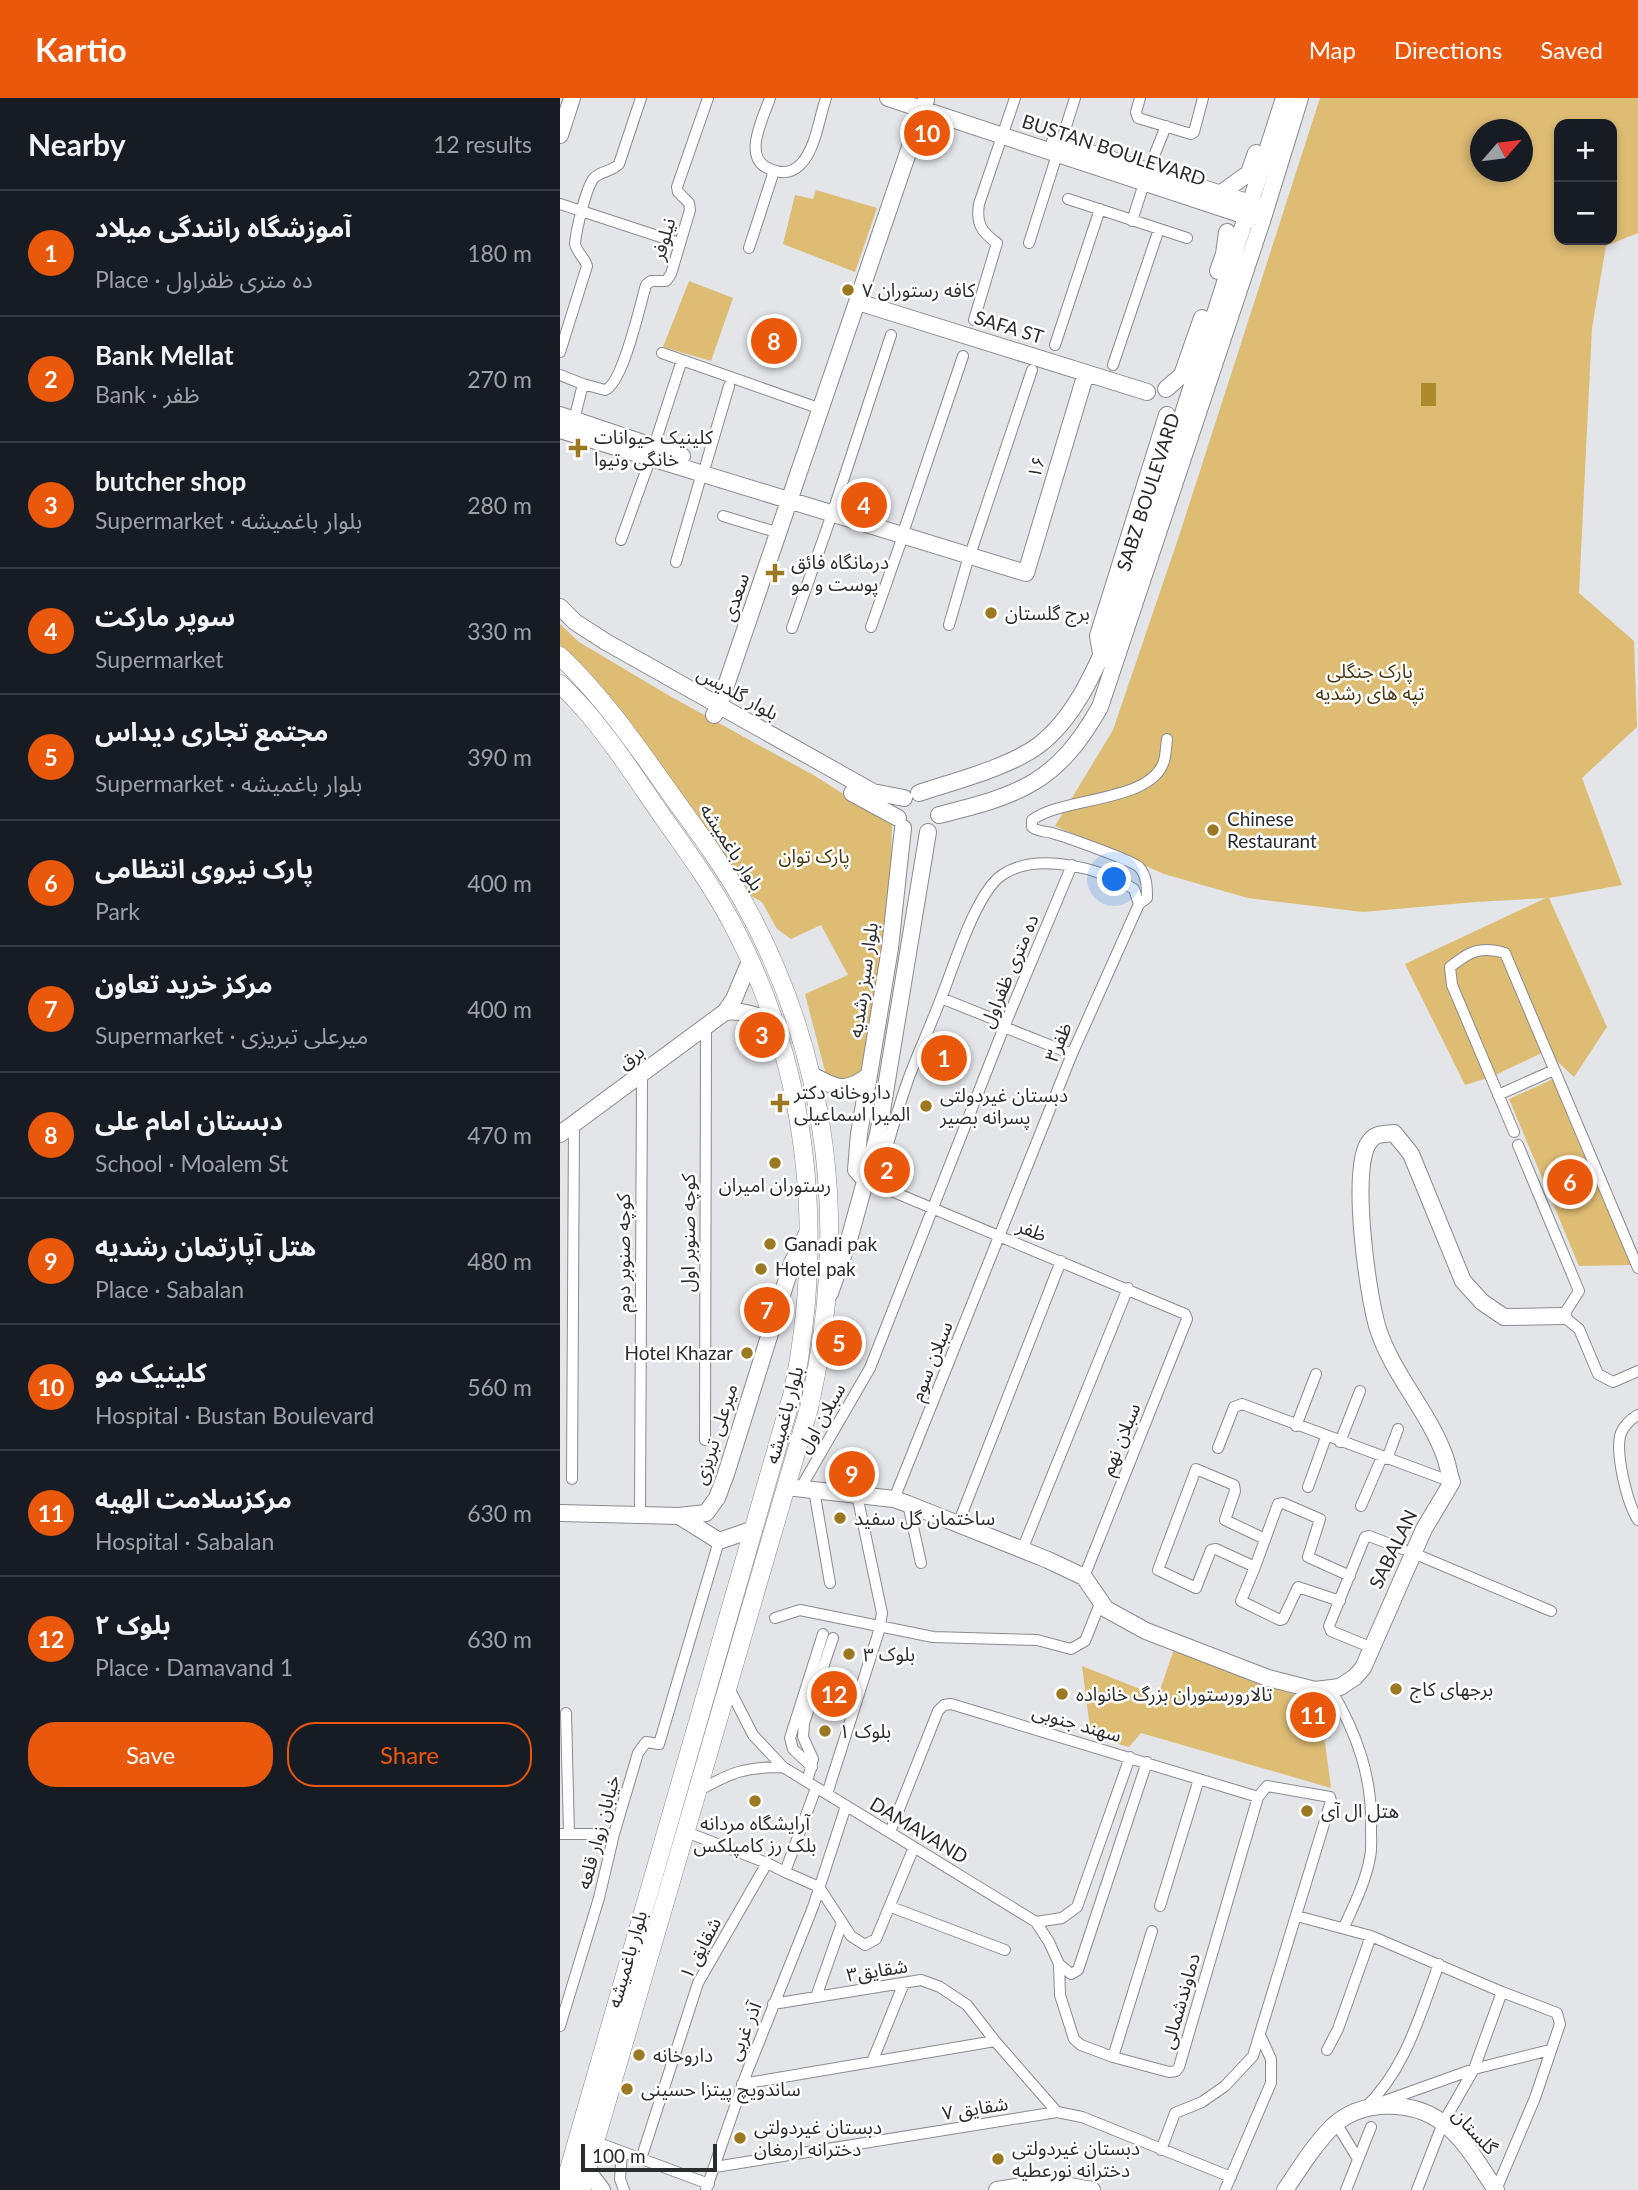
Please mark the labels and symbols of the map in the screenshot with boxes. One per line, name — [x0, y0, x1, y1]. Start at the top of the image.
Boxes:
pin: 10 — [904, 107, 950, 159]
street label: BUSTAN BOULEVARD — [1019, 109, 1209, 190]
north arrow — [1470, 119, 1533, 182]
street label: نیلوفر — [645, 215, 680, 264]
place label: کافه رستوران ۷ — [862, 278, 976, 302]
marker: کافه رستوران ۷ — [840, 282, 856, 298]
street label: SAFA ST — [972, 305, 1047, 348]
pin: 8 — [751, 315, 797, 367]
street label: SABZ BOULEVARD — [1111, 410, 1184, 574]
place label: کلینیک حیوانات خانگی وتیوا — [594, 425, 714, 471]
marker: کلینیک حیوانات خانگی وتیوا — [568, 438, 588, 458]
street label: ۱۶ — [1021, 453, 1050, 481]
pin: 4 — [841, 479, 887, 531]
place label: درمانگاه فائق پوست و مو — [791, 550, 889, 597]
marker: درمانگاه فائق پوست و مو — [765, 563, 785, 583]
street label: سعدی — [716, 570, 753, 624]
place label: برج گلستان — [1005, 601, 1090, 627]
marker: برج گلستان — [983, 605, 999, 621]
park label: پارک جنگلی تپه های رشدیه — [1316, 659, 1424, 706]
street label: بلوار گلدیس — [693, 661, 783, 725]
street label: بلوار باغمیشه — [695, 799, 769, 895]
place label: Chinese Restaurant — [1227, 807, 1317, 852]
marker: Chinese Restaurant — [1205, 822, 1221, 838]
park label: پارک توان — [778, 844, 850, 869]
your location — [1097, 862, 1131, 896]
street label: ده متری ظفراول — [974, 911, 1044, 1031]
street label: بلوار سبز رشدیه — [843, 921, 883, 1039]
pin: 3 — [739, 1009, 785, 1061]
street label: ظفر۳ — [1039, 1018, 1077, 1065]
pin: 1 — [921, 1032, 967, 1084]
street label: برق — [613, 1039, 649, 1075]
place label: داروخانه دکتر المیرا اسماعیلی — [793, 1080, 910, 1126]
place label: دبستان غیردولتی پسرانه بصیر — [939, 1083, 1068, 1130]
marker: داروخانه دکتر المیرا اسماعیلی — [772, 1095, 788, 1111]
marker: دبستان غیردولتی پسرانه بصیر — [918, 1098, 934, 1114]
pin: 2 — [864, 1144, 910, 1196]
marker: رستوران امیران — [767, 1155, 783, 1171]
pin: 6 — [1547, 1156, 1593, 1208]
street label: کوچه صنوبر اول — [676, 1173, 701, 1292]
place label: رستوران امیران — [719, 1173, 831, 1197]
street label: کوچه صنوبر دوم — [611, 1192, 638, 1312]
street label: ظفر — [1013, 1213, 1050, 1247]
place label: Ganadi pak — [784, 1232, 877, 1255]
marker: Ganadi pak — [762, 1236, 778, 1252]
place label: Hotel pak — [775, 1257, 856, 1280]
marker: Hotel pak — [753, 1261, 769, 1277]
pin: 7 — [744, 1284, 790, 1336]
pin: 5 — [816, 1317, 862, 1369]
street label: سبلان سوم — [904, 1318, 961, 1405]
place label: Hotel Khazar — [624, 1341, 733, 1364]
marker: Hotel Khazar — [739, 1345, 755, 1361]
street label: بلوار باغمیشه — [759, 1364, 809, 1466]
street label: سبلان اول — [791, 1379, 851, 1457]
street label: میرعلی تبریزی — [687, 1380, 743, 1488]
street label: سبلان نهم — [1095, 1399, 1148, 1480]
pin: 9 — [829, 1448, 875, 1500]
place label: ساختمان گل سفید — [854, 1506, 995, 1530]
street label: SABALAN — [1364, 1506, 1422, 1592]
marker: ساختمان گل سفید — [832, 1510, 848, 1526]
place label: بلوک ۳ — [863, 1642, 915, 1666]
marker: بلوک ۳ — [841, 1646, 857, 1662]
pin: 12 — [811, 1668, 857, 1720]
place label: برجهای کاج — [1410, 1677, 1493, 1703]
marker: برجهای کاج — [1388, 1681, 1404, 1697]
place label: تالارورستوران بزرگ خانواده — [1076, 1682, 1272, 1706]
marker: تالارورستوران بزرگ خانواده — [1054, 1686, 1070, 1702]
pin: 11 — [1290, 1689, 1336, 1741]
street label: سهند جنوبی — [1030, 1699, 1124, 1747]
place label: بلوک ۱ — [839, 1719, 891, 1743]
marker: بلوک ۱ — [817, 1723, 833, 1739]
street label: خیابان زوار قلعه — [571, 1772, 625, 1892]
street label: DAMAVAND — [866, 1791, 972, 1868]
marker: آرایشگاه مردانه بلک رز کامپلکس — [747, 1793, 763, 1809]
place label: هتل ال آی — [1321, 1799, 1399, 1823]
marker: هتل ال آی — [1299, 1803, 1315, 1819]
place label: آرایشگاه مردانه بلک رز کامپلکس — [694, 1811, 816, 1858]
street label: بلوار باغمیشه — [602, 1908, 652, 2010]
street label: شقایق ۱ — [674, 1913, 726, 1983]
street label: دماوندشمالی — [1155, 1950, 1205, 2052]
street label: شقایق۳ — [845, 1953, 909, 1987]
street label: آذر غربی — [721, 1997, 767, 2064]
place label: داروخانه — [653, 2043, 713, 2067]
marker: داروخانه — [631, 2047, 647, 2063]
place label: ساندویچ پیتزا حسینی — [641, 2077, 801, 2104]
marker: ساندویچ پیتزا حسینی — [619, 2081, 635, 2097]
street label: شقایق ۷ — [940, 2091, 1010, 2125]
street label: گلستان — [1448, 2103, 1503, 2160]
place label: دبستان غیردولتی دخترانه ارمغان — [754, 2115, 882, 2161]
marker: دبستان غیردولتی دخترانه ارمغان — [732, 2130, 748, 2146]
place label: دبستان غیردولتی دخترانه نورعطیه — [1012, 2136, 1140, 2182]
scale bar — [581, 2141, 718, 2173]
marker: دبستان غیردولتی دخترانه نورعطیه — [990, 2151, 1006, 2167]

